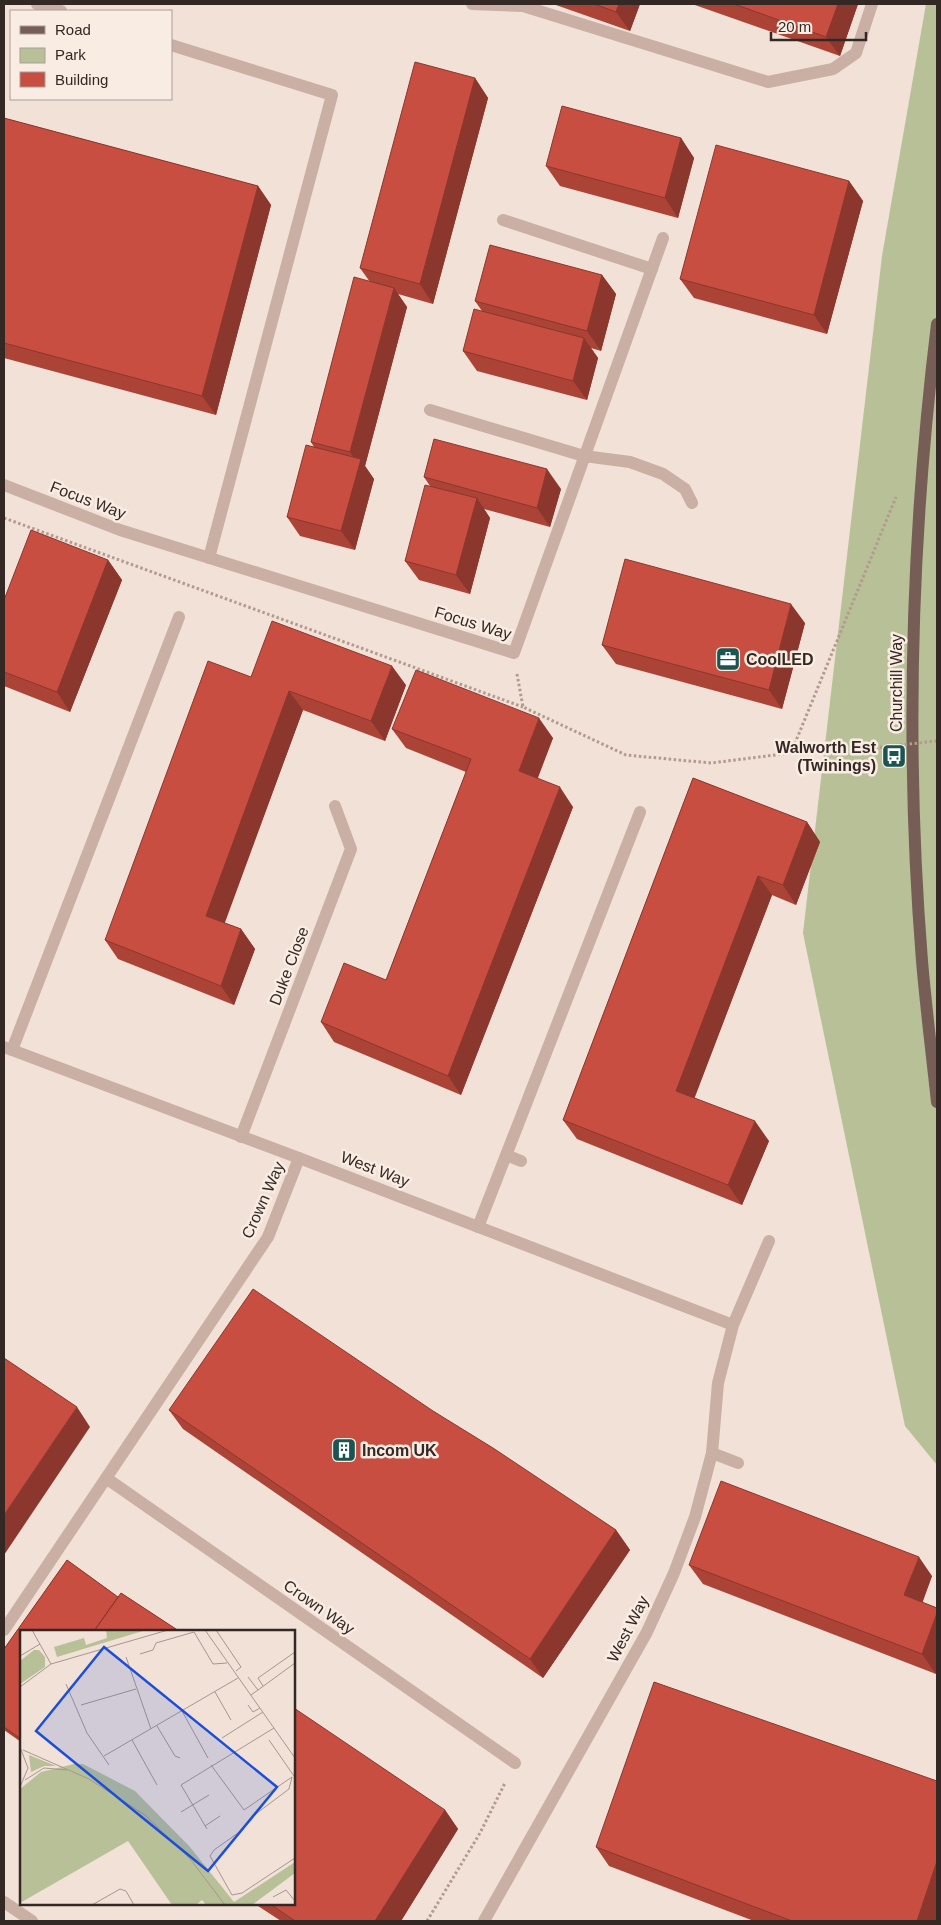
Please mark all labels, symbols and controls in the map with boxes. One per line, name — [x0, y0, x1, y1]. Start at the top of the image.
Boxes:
legend — [10, 10, 172, 100]
scale bar — [771, 10, 866, 42]
text: 20 m — [778, 18, 811, 35]
text: Road — [55, 21, 91, 38]
text: Park — [55, 46, 86, 63]
text: Building — [55, 71, 108, 88]
street label: Focus Way — [48, 478, 128, 522]
street label: Focus Way — [433, 603, 513, 643]
street label: Churchill Way — [888, 634, 905, 732]
office icon: CoolLED — [715, 646, 741, 672]
place label: CoolLED — [746, 651, 814, 668]
place label: Walworth Est (Twinings) — [775, 739, 877, 774]
bus stop icon: Walworth Est (Twinings) — [881, 743, 907, 769]
street label: Duke Close — [266, 924, 312, 1008]
street label: West Way — [338, 1148, 412, 1190]
street label: Crown Way — [239, 1159, 287, 1241]
building icon: Incom UK — [331, 1437, 357, 1463]
place label: Incom UK — [362, 1442, 437, 1459]
street label: Crown Way — [281, 1576, 357, 1638]
street label: West Way — [604, 1593, 652, 1665]
inset map — [20, 1630, 295, 1905]

